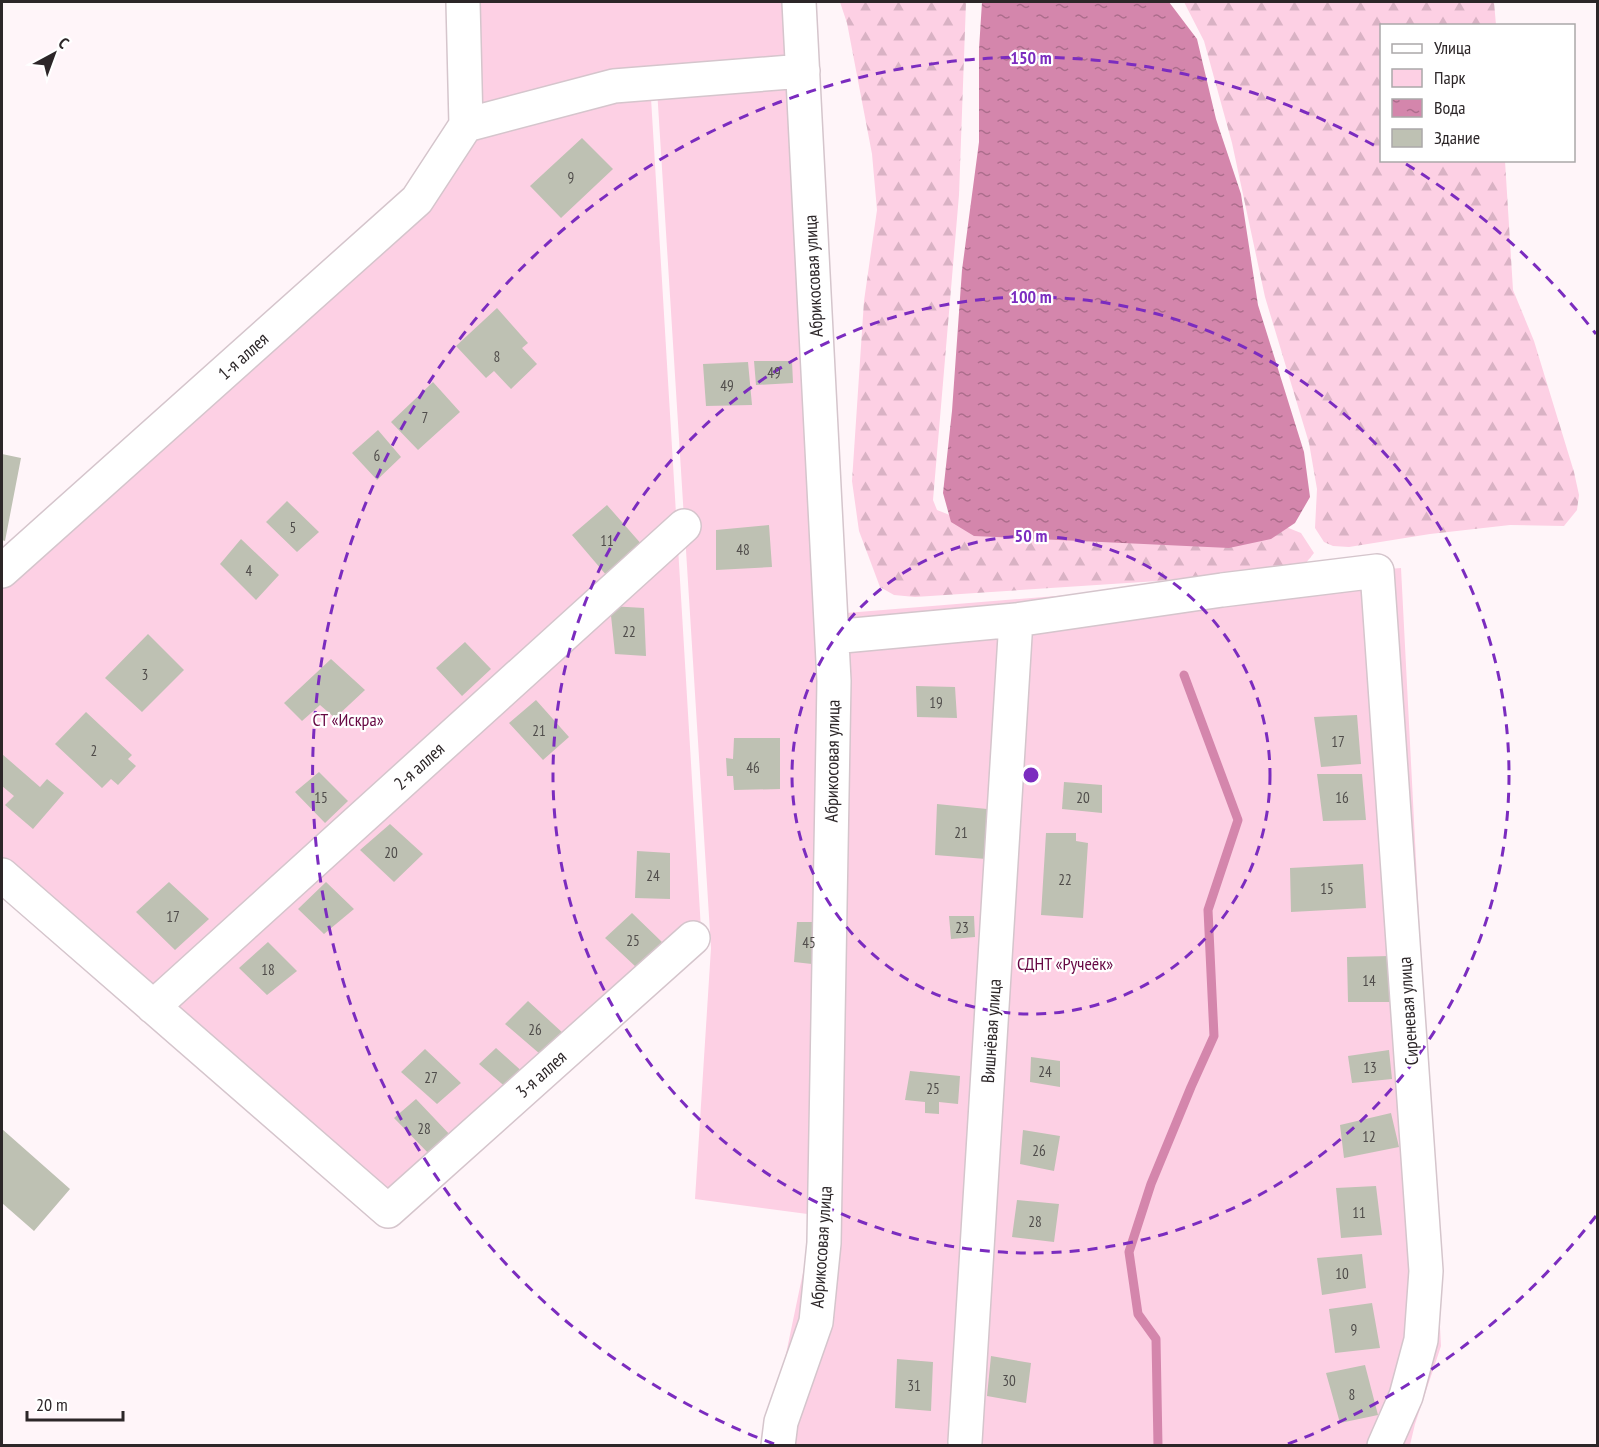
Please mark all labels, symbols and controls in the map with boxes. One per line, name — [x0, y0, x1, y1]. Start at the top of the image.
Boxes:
north arrow — [24, 24, 84, 84]
legend — [1380, 24, 1575, 162]
text: С — [55, 33, 74, 53]
text: Улица — [1434, 36, 1471, 59]
text: 150 m — [1010, 46, 1052, 69]
text: Парк — [1434, 66, 1465, 89]
text: Вода — [1434, 96, 1465, 119]
text: Здание — [1434, 126, 1480, 149]
house number: 9 — [568, 168, 574, 187]
street label: Абрикосовая улица — [798, 214, 828, 338]
text: 100 m — [1010, 285, 1052, 308]
street label: 1-я аллея — [213, 327, 273, 385]
house number: 8 — [494, 347, 500, 366]
house number: 49 — [767, 363, 781, 382]
house number: 49 — [720, 376, 734, 395]
house number: 7 — [422, 408, 428, 427]
house number: 6 — [374, 446, 381, 465]
house number: 5 — [290, 518, 296, 537]
text: 50 m — [1015, 524, 1047, 547]
house number: 11 — [600, 531, 614, 550]
house number: 48 — [736, 540, 750, 559]
house number: 4 — [246, 561, 253, 580]
house number: 22 — [622, 622, 636, 641]
house number: 3 — [142, 665, 148, 684]
house number: 19 — [929, 693, 943, 712]
street label: Абрикосовая улица — [819, 700, 845, 822]
park label: СТ «Искра» — [312, 708, 384, 731]
house number: 21 — [532, 721, 546, 740]
house number: 17 — [1331, 732, 1345, 751]
street label: 2-я аллея — [389, 737, 449, 795]
house number: 2 — [91, 741, 97, 760]
house number: 46 — [746, 758, 760, 777]
centre of rings — [1021, 765, 1041, 785]
house number: 15 — [314, 788, 328, 807]
house number: 20 — [1076, 788, 1090, 807]
house number: 16 — [1335, 788, 1349, 807]
house number: 21 — [954, 823, 968, 842]
house number: 20 — [384, 843, 398, 862]
house number: 24 — [646, 866, 660, 885]
house number: 22 — [1058, 870, 1072, 889]
house number: 15 — [1320, 879, 1334, 898]
house number: 17 — [166, 907, 180, 926]
house number: 23 — [955, 918, 969, 937]
house number: 25 — [626, 931, 640, 950]
house number: 45 — [802, 933, 816, 952]
park label: СДНТ «Ручеёк» — [1017, 952, 1113, 975]
street label: Сиреневая улица — [1393, 956, 1423, 1066]
house number: 18 — [261, 960, 275, 979]
house number: 14 — [1362, 971, 1376, 990]
street label: Вишнёвая улица — [976, 978, 1006, 1084]
house number: 26 — [528, 1020, 542, 1039]
street label: 3-я аллея — [511, 1045, 571, 1103]
house number: 13 — [1363, 1058, 1377, 1077]
house number: 24 — [1038, 1062, 1052, 1081]
house number: 27 — [424, 1068, 438, 1087]
house number: 25 — [926, 1079, 940, 1098]
house number: 28 — [417, 1119, 431, 1138]
house number: 12 — [1362, 1127, 1376, 1146]
house number: 26 — [1032, 1141, 1046, 1160]
street label: Абрикосовая улица — [805, 1185, 837, 1309]
house number: 11 — [1352, 1203, 1366, 1222]
house number: 28 — [1028, 1212, 1042, 1231]
house number: 10 — [1335, 1264, 1349, 1283]
house number: 9 — [1351, 1320, 1357, 1339]
house number: 30 — [1002, 1371, 1016, 1390]
house number: 31 — [907, 1376, 921, 1395]
scale bar — [27, 1384, 123, 1422]
house number: 8 — [1349, 1385, 1355, 1404]
text: 20 m — [36, 1393, 68, 1416]

